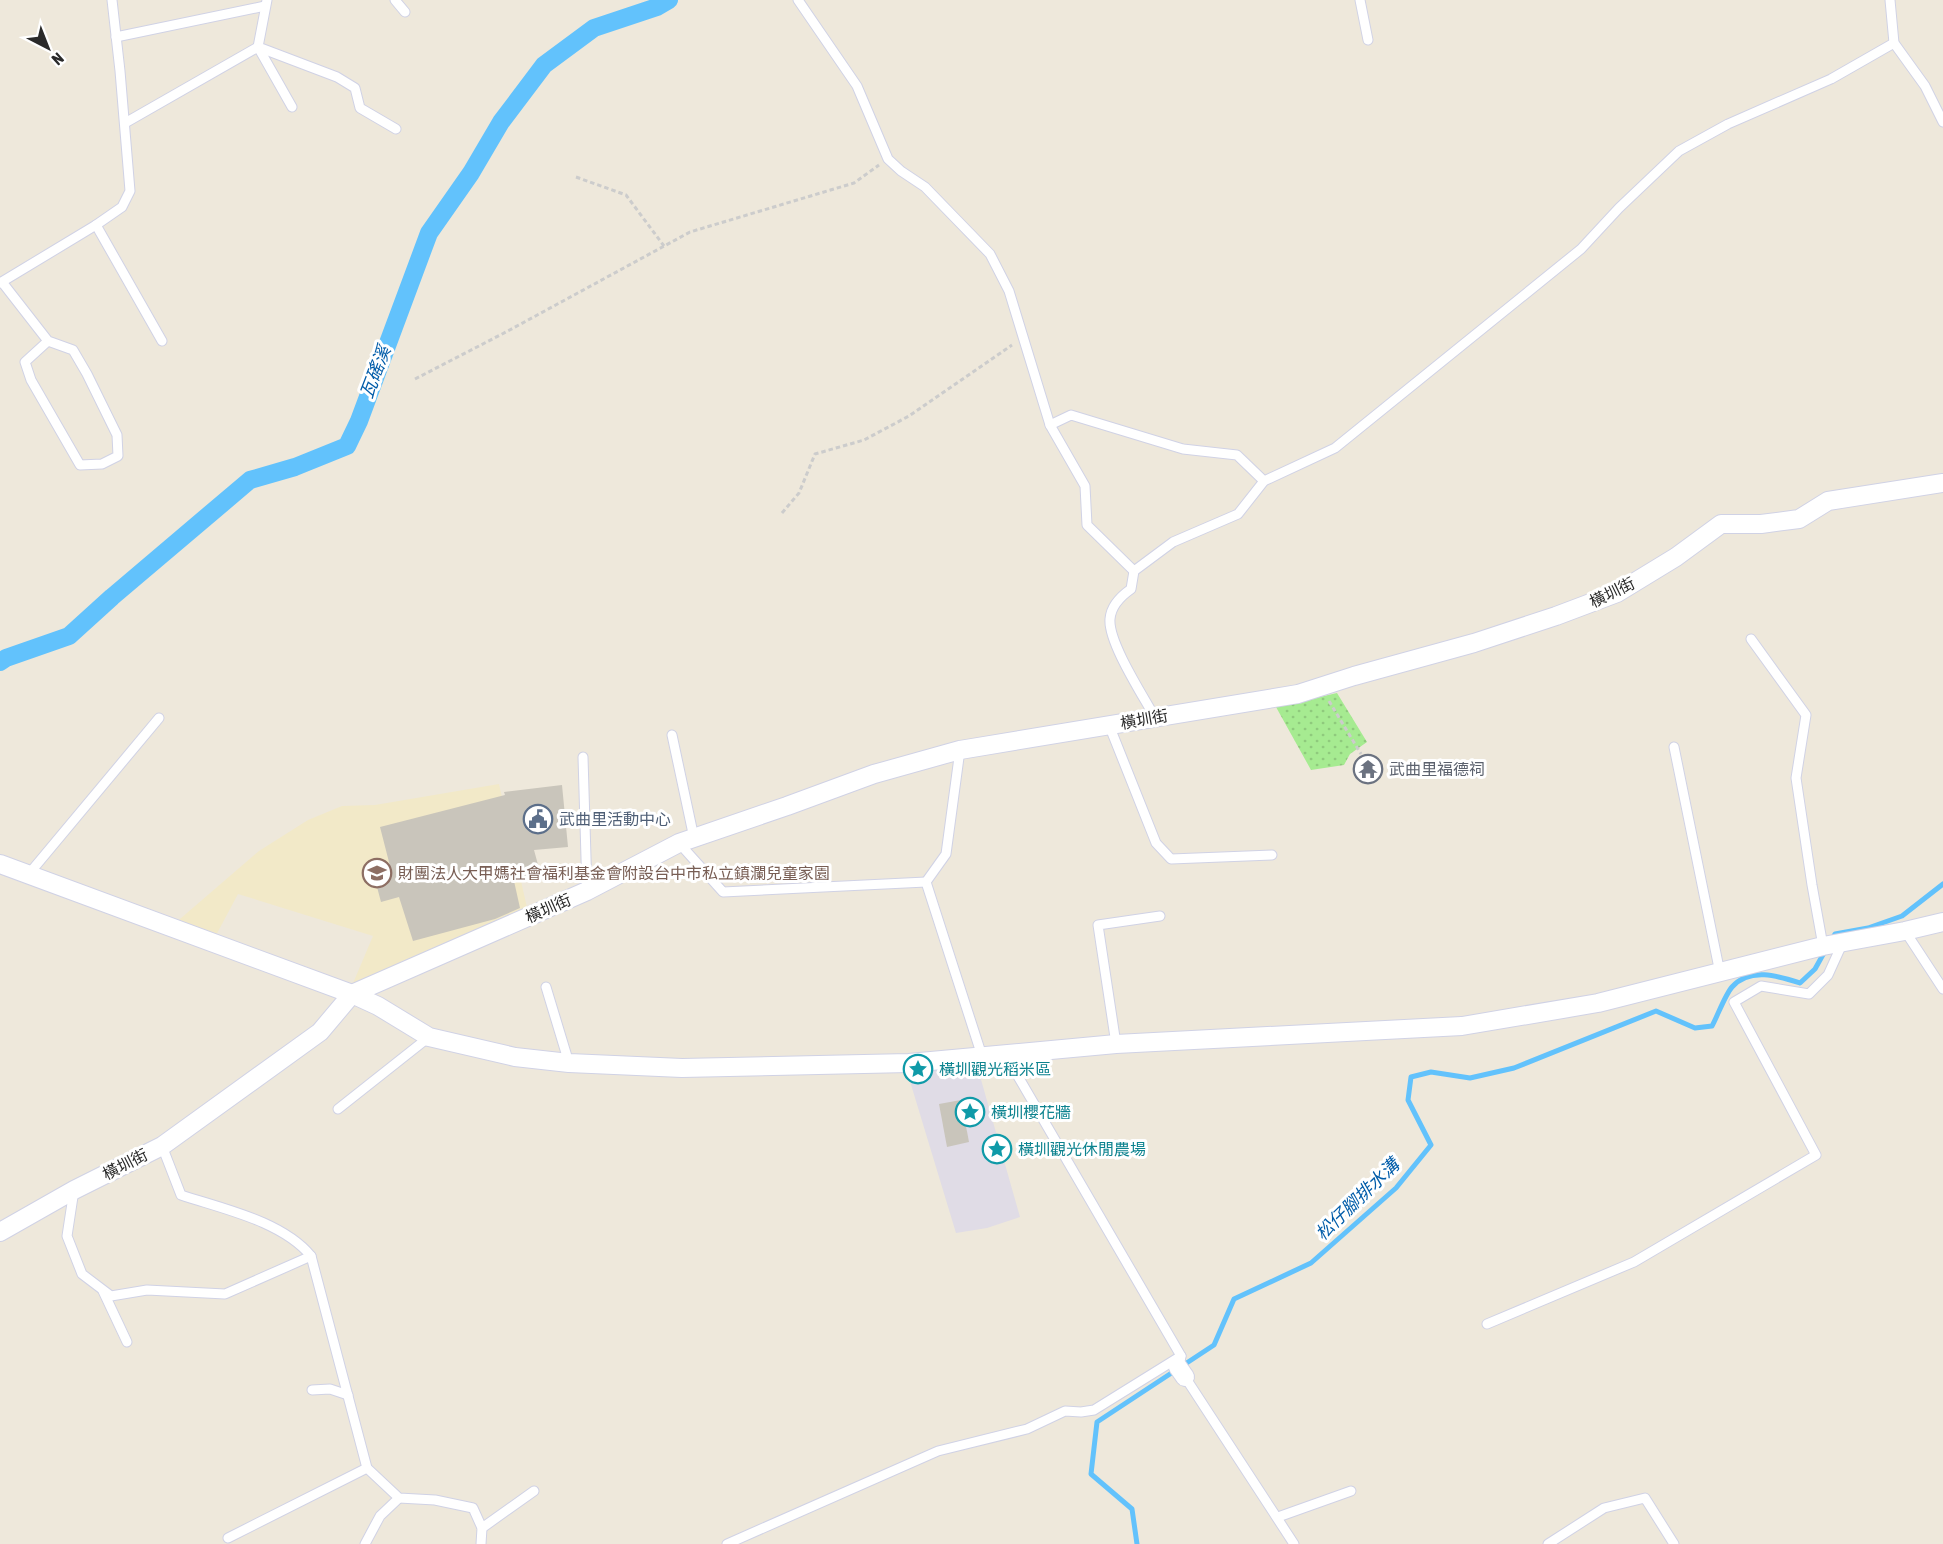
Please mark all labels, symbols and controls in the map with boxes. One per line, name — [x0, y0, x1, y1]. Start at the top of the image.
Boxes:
north arrow — [18, 18, 78, 78]
text: N — [49, 49, 68, 69]
water label: 瓦磘溪 — [356, 340, 396, 401]
street label: 橫圳街 — [1586, 573, 1638, 611]
street label: 橫圳街 — [1119, 706, 1169, 732]
temple icon: 武曲里福德祠 — [1352, 753, 1384, 785]
place label: 武曲里福德祠 — [1389, 760, 1485, 778]
public building icon: 武曲里活動中心 — [522, 803, 554, 835]
place label: 武曲里活動中心 — [559, 810, 671, 828]
school or university icon: 財團法人大甲媽社會福利基金會附設台中市私立鎮瀾兒童家園 — [361, 857, 393, 889]
place label: 財團法人大甲媽社會福利基金會附設台中市私立鎮瀾兒童家園 — [398, 864, 830, 882]
street label: 橫圳街 — [522, 890, 574, 926]
place icon: 橫圳觀光稻米區 — [902, 1053, 934, 1085]
place label: 橫圳觀光稻米區 — [939, 1060, 1051, 1078]
place icon: 橫圳櫻花牆 — [954, 1096, 986, 1128]
place label: 橫圳櫻花牆 — [991, 1103, 1071, 1121]
place icon: 橫圳觀光休閒農場 — [981, 1133, 1013, 1165]
place label: 橫圳觀光休閒農場 — [1018, 1140, 1146, 1158]
street label: 橫圳街 — [100, 1145, 150, 1183]
water label: 松仔腳排水溝 — [1311, 1152, 1405, 1244]

